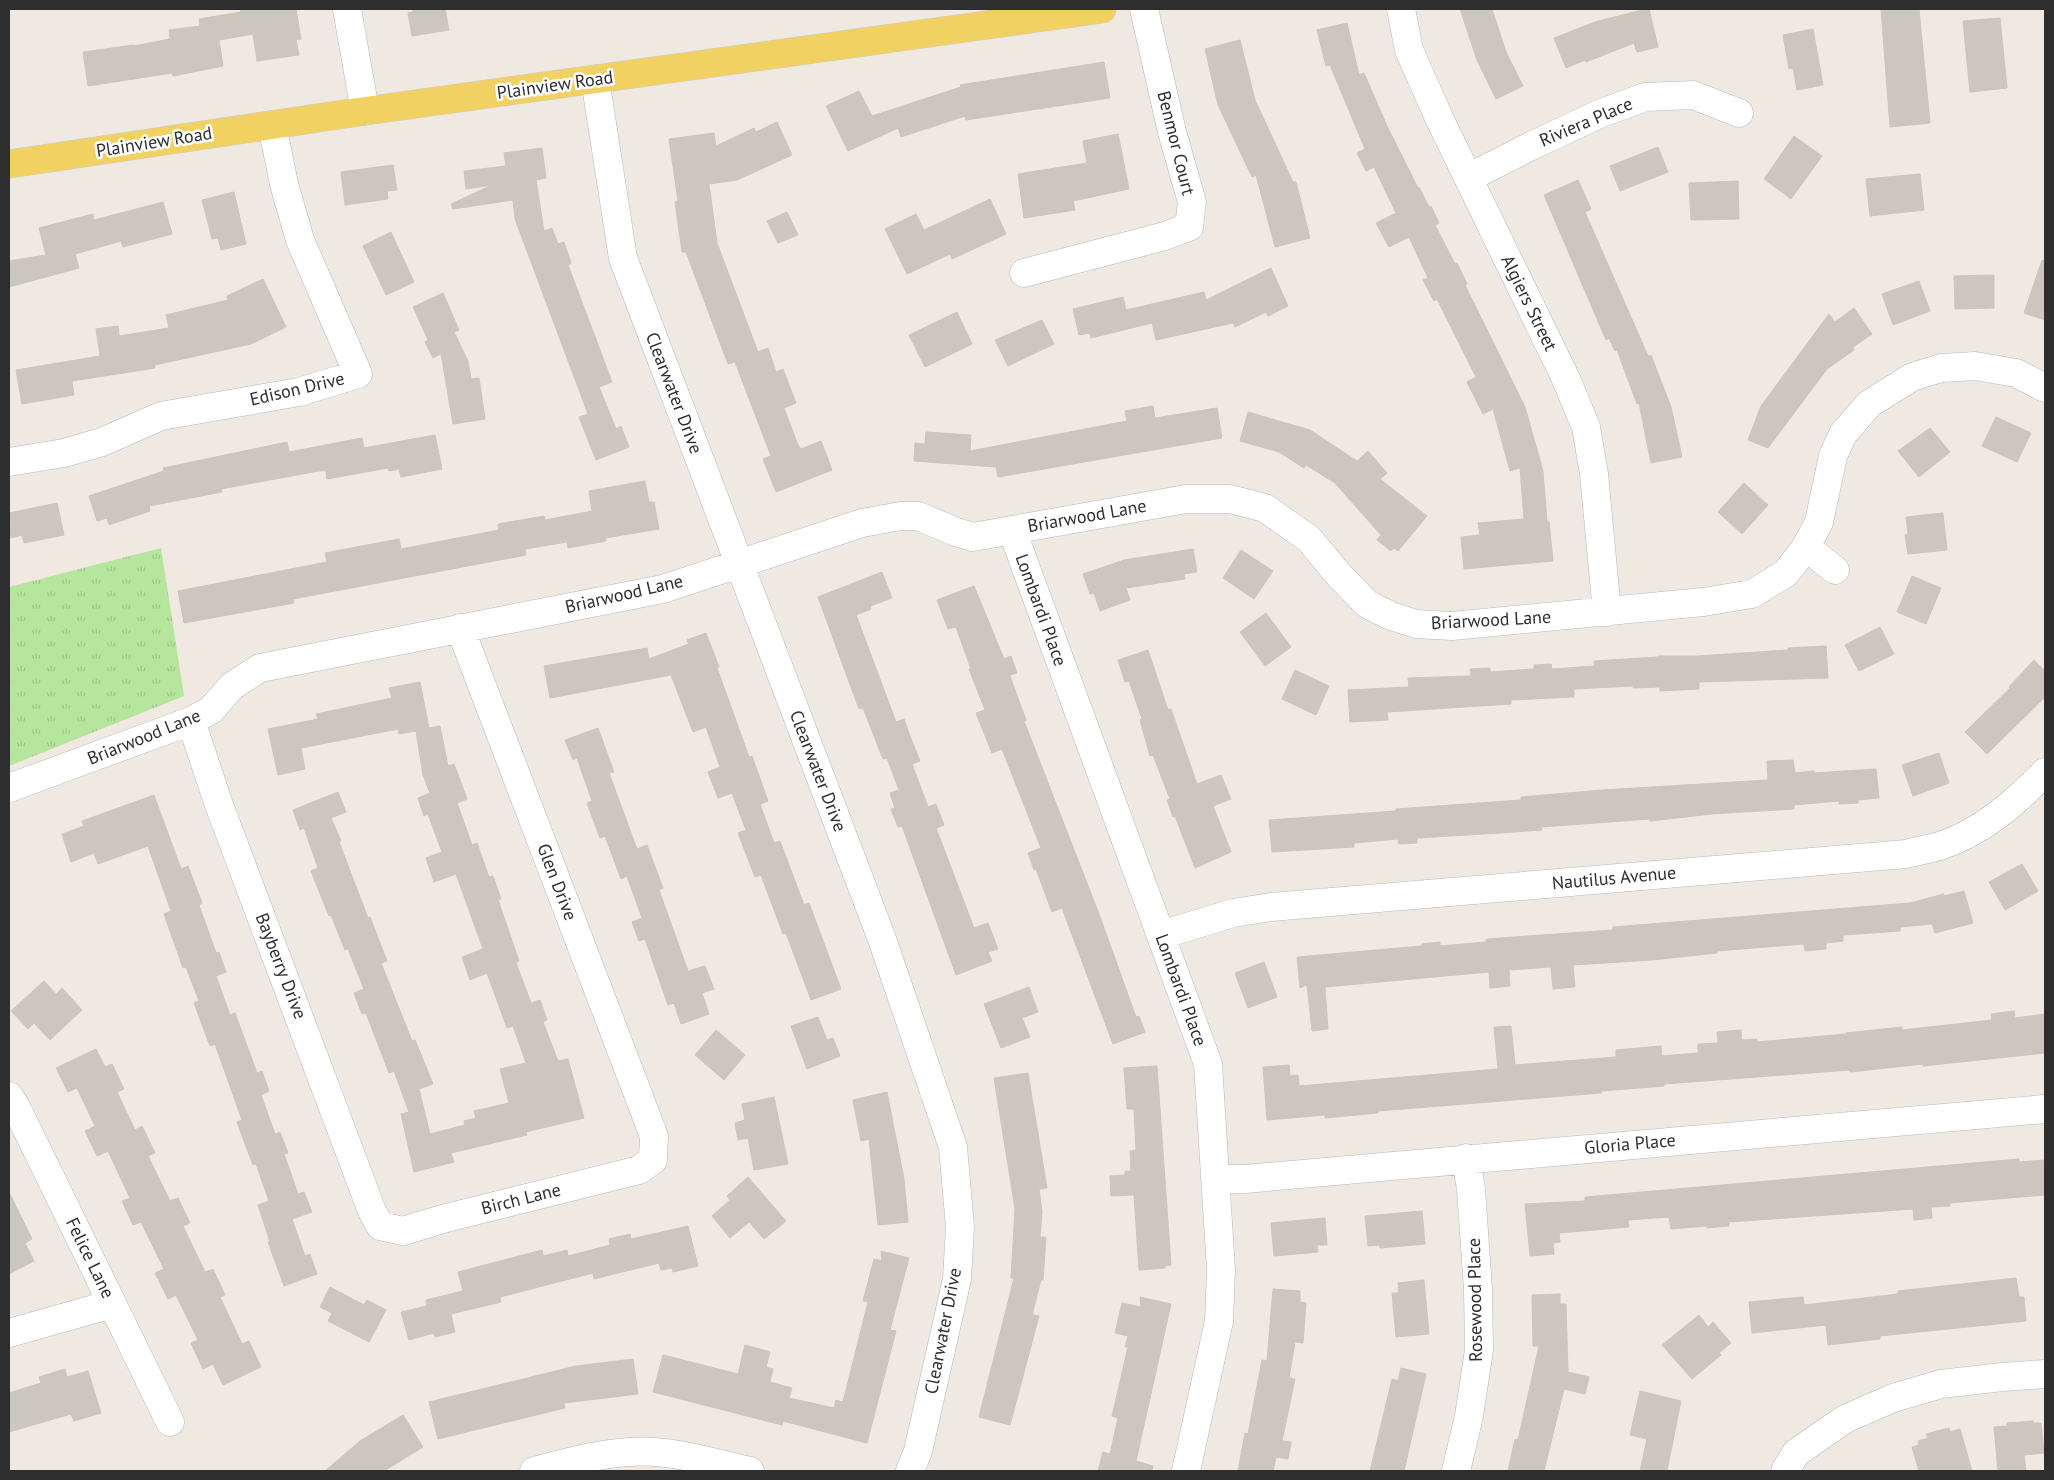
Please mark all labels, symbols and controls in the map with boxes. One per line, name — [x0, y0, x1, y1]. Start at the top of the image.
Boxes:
street label: Plainview Road — [495, 65, 615, 104]
street label: Benmor Court — [1152, 88, 1201, 197]
street label: Riviera Place — [1536, 92, 1636, 151]
street label: Plainview Road — [94, 121, 214, 162]
street label: Algiers Street — [1496, 251, 1563, 355]
street label: Clearwater Drive — [641, 329, 708, 457]
street label: Edison Drive — [247, 366, 346, 411]
street label: Briarwood Lane — [1026, 494, 1148, 537]
street label: Lombardi Place — [1011, 551, 1072, 669]
street label: Briarwood Lane — [563, 569, 685, 618]
street label: Briarwood Lane — [1430, 605, 1552, 634]
street label: Briarwood Lane — [84, 703, 204, 770]
street label: Clearwater Drive — [785, 707, 852, 835]
street label: Glen Drive — [532, 840, 583, 923]
street label: Nautilus Avenue — [1551, 861, 1677, 894]
street label: Bayberry Drive — [251, 909, 312, 1022]
street label: Lombardi Place — [1151, 931, 1212, 1049]
street label: Gloria Place — [1583, 1128, 1677, 1159]
street label: Birch Lane — [479, 1178, 563, 1219]
street label: Felice Lane — [61, 1214, 120, 1302]
street label: Rosewood Place — [1462, 1238, 1487, 1362]
street label: Clearwater Drive — [919, 1266, 966, 1396]

